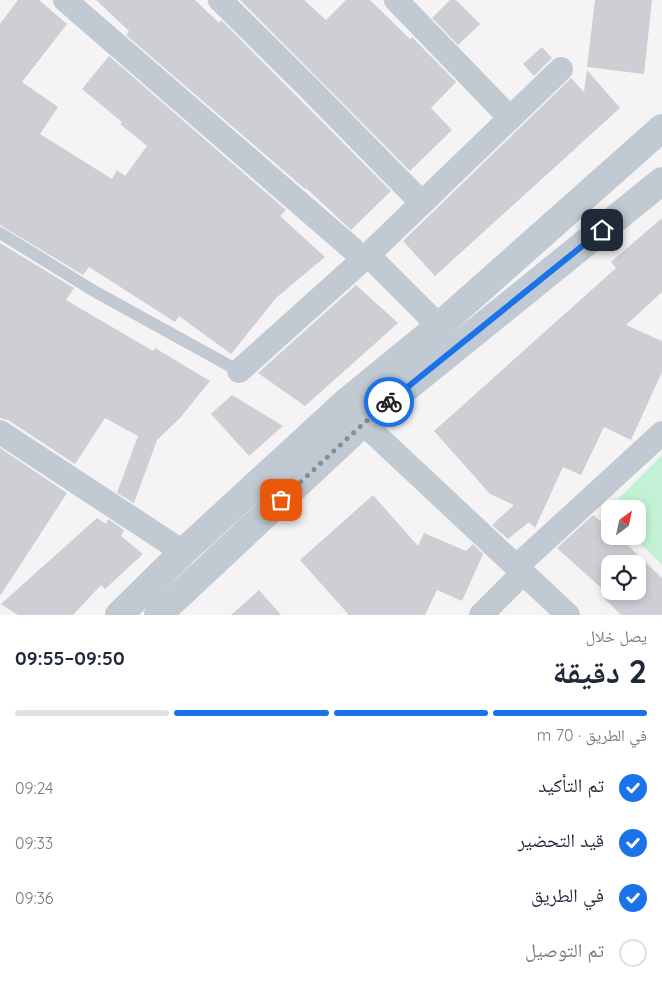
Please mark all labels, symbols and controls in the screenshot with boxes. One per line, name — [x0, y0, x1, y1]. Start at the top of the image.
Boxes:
pin — [581, 209, 623, 251]
icon: home — [588, 216, 616, 244]
courier — [364, 377, 414, 427]
icon: bike — [375, 388, 403, 416]
pin — [260, 479, 302, 521]
icon: bag — [267, 486, 295, 514]
north arrow — [601, 500, 646, 545]
map controls — [601, 500, 646, 600]
button: locate — [601, 555, 646, 600]
text: يصل خلال — [586, 626, 647, 646]
text: 09:50–09:55 — [15, 646, 125, 670]
text: 2 دقيقة — [553, 651, 647, 691]
text: في الطريق · 70 m — [537, 725, 647, 745]
text: تم التأكيد — [538, 773, 604, 797]
icon: check — [619, 774, 647, 802]
text: 09:24 — [15, 778, 54, 798]
text: قيد التحضير — [518, 828, 604, 852]
icon: check — [619, 829, 647, 857]
text: 09:33 — [15, 833, 53, 853]
text: في الطريق — [531, 883, 604, 907]
icon: check — [619, 884, 647, 912]
text: 09:36 — [15, 888, 53, 908]
text: تم التوصيل — [525, 938, 604, 962]

